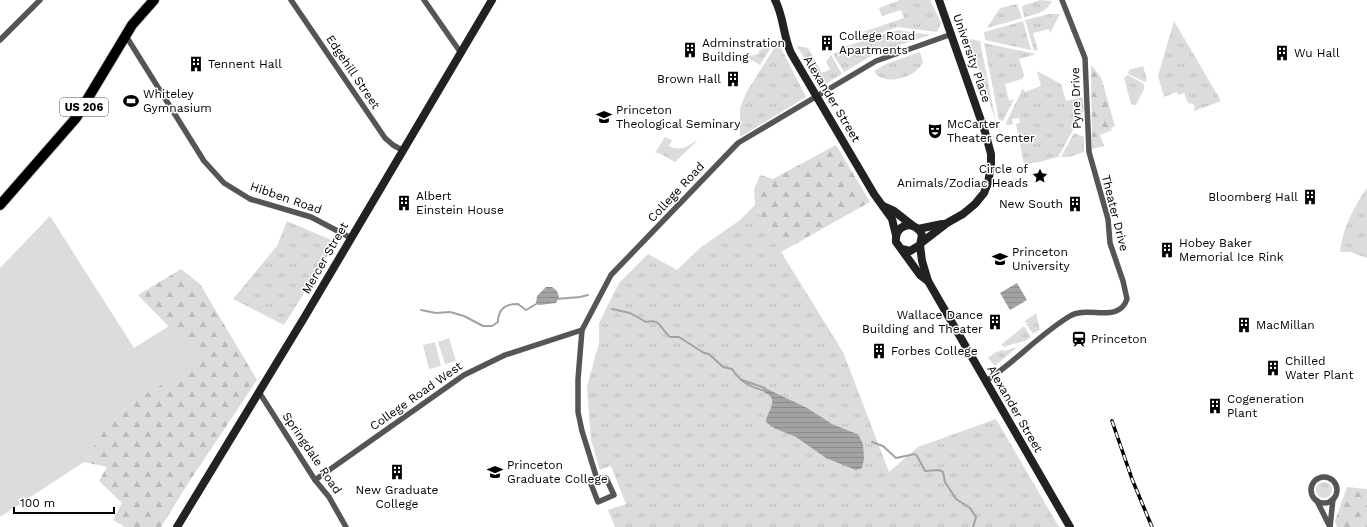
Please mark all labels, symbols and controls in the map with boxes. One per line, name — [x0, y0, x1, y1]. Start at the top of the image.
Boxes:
street label: University Place — [950, 12, 994, 104]
place label: College Road Apartments — [839, 29, 915, 57]
street label: Edgehill Street — [323, 32, 383, 112]
building icon: College Road Apartments — [818, 34, 836, 52]
place label: Adminstration Building — [702, 36, 785, 64]
building icon: Adminstration Building — [681, 41, 699, 59]
building icon: Wu Hall — [1273, 44, 1291, 62]
place label: Wu Hall — [1294, 46, 1340, 60]
street label: Alexander Street — [801, 53, 863, 145]
building icon: Tennent Hall — [187, 55, 205, 73]
place label: Tennent Hall — [208, 57, 282, 71]
street label: Pyne Drive — [1068, 67, 1084, 129]
building icon: Brown Hall — [724, 70, 742, 88]
place label: Brown Hall — [657, 72, 721, 86]
place label: Whiteley Gymnasium — [143, 87, 212, 115]
sports icon: Whiteley Gymnasium — [122, 92, 140, 110]
road number: US 206 — [60, 98, 108, 116]
place label: Princeton Theological Seminary — [616, 103, 741, 131]
school or university icon: Princeton Theological Seminary — [595, 108, 613, 126]
place label: McCarter Theater Center — [947, 117, 1035, 145]
theatre icon: McCarter Theater Center — [926, 122, 944, 140]
street label: College Road — [645, 159, 707, 225]
place label: Circle of Animals/Zodiac Heads — [897, 162, 1028, 190]
place icon: Circle of Animals/Zodiac Heads — [1031, 167, 1049, 185]
street label: Theater Drive — [1099, 173, 1131, 253]
street label: Hibben Road — [248, 179, 324, 217]
building icon: Bloomberg Hall — [1301, 188, 1319, 206]
place label: Albert Einstein House — [416, 189, 504, 217]
place label: Bloomberg Hall — [1208, 190, 1298, 204]
building icon: Albert Einstein House — [395, 194, 413, 212]
building icon: New South — [1066, 195, 1084, 213]
place label: New South — [999, 197, 1063, 211]
street label: Mercer Street — [299, 220, 351, 296]
place label: Hobey Baker Memorial Ice Rink — [1179, 236, 1284, 264]
building icon: Hobey Baker Memorial Ice Rink — [1158, 241, 1176, 259]
place label: Princeton University — [1012, 245, 1070, 273]
school or university icon: Princeton University — [991, 250, 1009, 268]
place label: Wallace Dance Building and Theater — [862, 308, 983, 336]
building icon: Wallace Dance Building and Theater — [986, 313, 1004, 331]
building icon: MacMillan — [1235, 316, 1253, 334]
place label: MacMillan — [1256, 318, 1315, 332]
station icon: Princeton — [1070, 330, 1088, 348]
place label: Princeton — [1091, 332, 1147, 346]
building icon: Forbes College — [870, 342, 888, 360]
place label: Forbes College — [891, 344, 978, 358]
place label: Chilled Water Plant — [1285, 354, 1353, 382]
street label: College Road West — [367, 359, 465, 433]
building icon: Chilled Water Plant — [1264, 359, 1282, 377]
street label: Alexander Street — [984, 363, 1046, 455]
place label: Cogeneration Plant — [1227, 392, 1304, 420]
building icon: Cogeneration Plant — [1206, 397, 1224, 415]
street label: Springdale Road — [280, 410, 344, 496]
place label: Princeton Graduate College — [507, 458, 608, 486]
building icon: New Graduate College — [388, 463, 406, 481]
school or university icon: Princeton Graduate College — [486, 463, 504, 481]
place label: New Graduate College — [356, 483, 439, 511]
scale bar — [14, 489, 114, 515]
text: 100 m — [20, 496, 55, 510]

